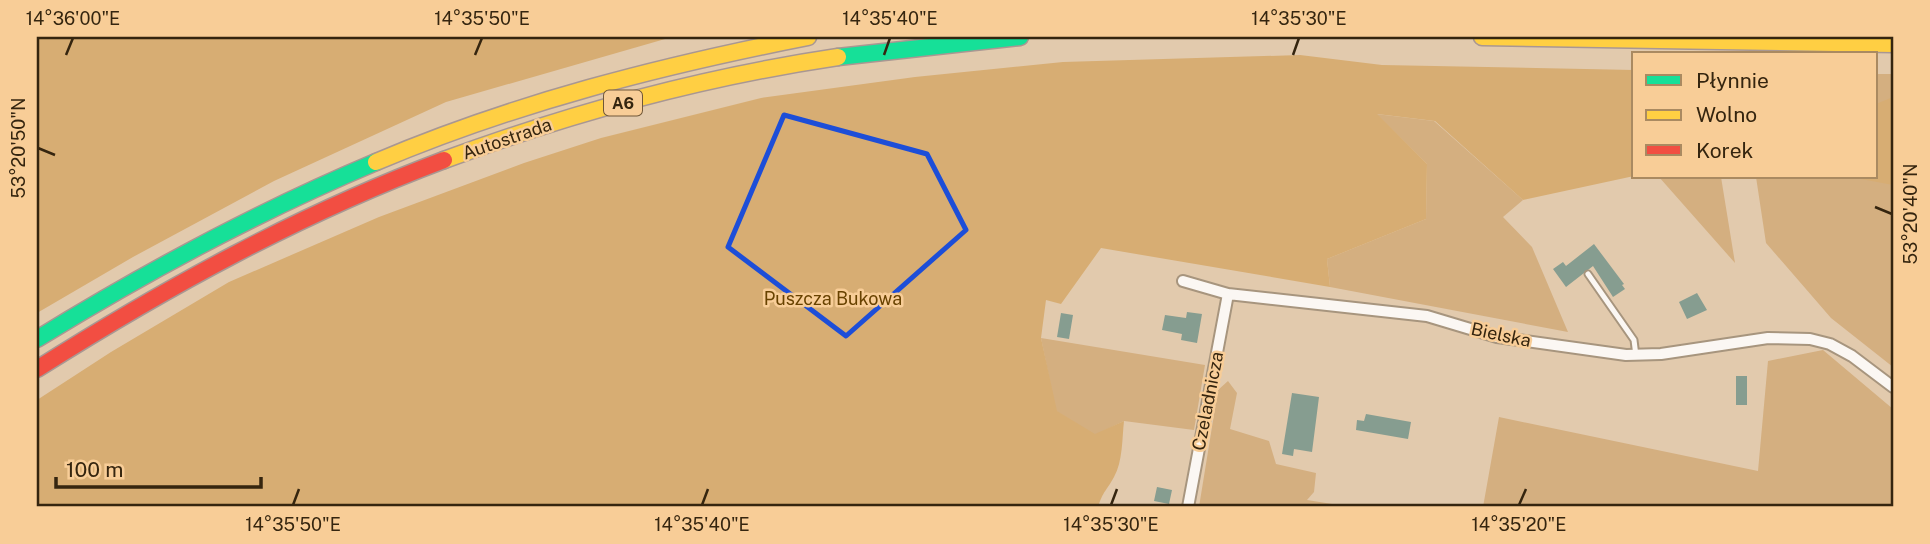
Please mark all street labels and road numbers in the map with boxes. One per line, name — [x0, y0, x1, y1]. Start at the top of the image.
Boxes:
road number: A6 — [604, 90, 642, 116]
street label: Autostrada — [459, 113, 554, 164]
street label: Bielska — [1469, 318, 1533, 351]
street label: Czeladnicza — [1188, 350, 1227, 452]

